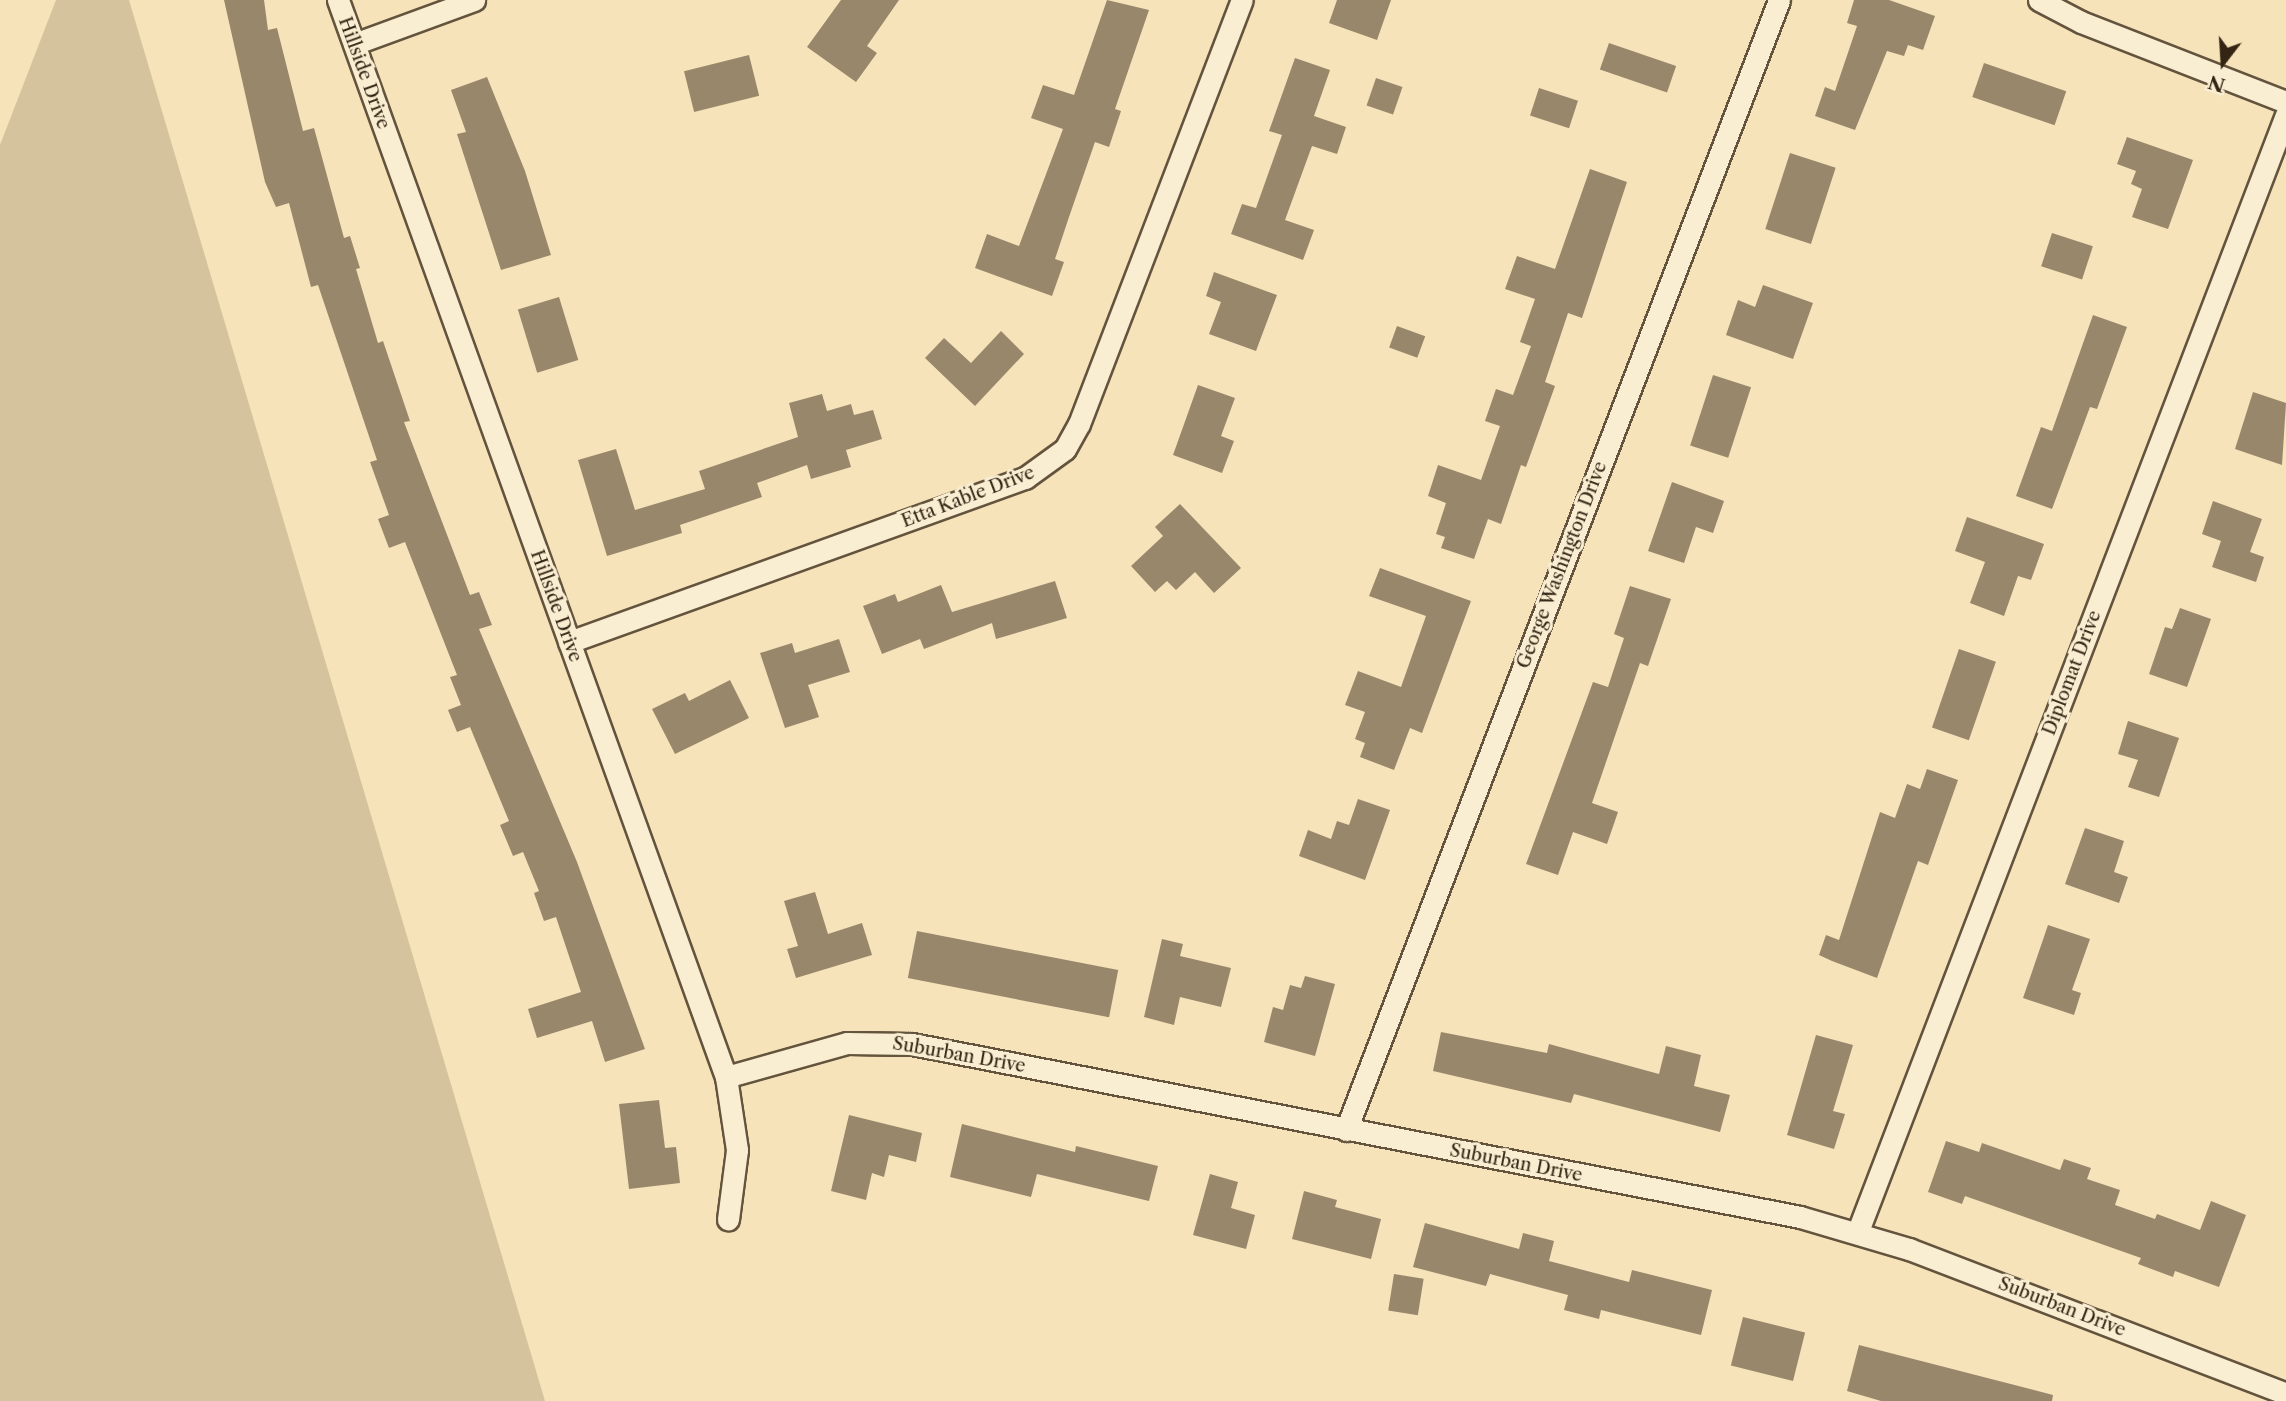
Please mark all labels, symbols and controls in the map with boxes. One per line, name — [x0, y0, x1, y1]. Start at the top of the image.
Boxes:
street label: Hillside Drive — [334, 14, 394, 132]
north arrow — [2188, 28, 2258, 98]
text: N — [2205, 70, 2228, 97]
street label: George Washington Drive — [1512, 458, 1612, 672]
street label: Etta Kable Drive — [898, 462, 1038, 532]
street label: Hillside Drive — [526, 547, 586, 665]
street label: Diplomat Drive — [2038, 608, 2106, 738]
street label: Suburban Drive — [891, 1033, 1027, 1077]
street label: Suburban Drive — [1448, 1140, 1584, 1186]
street label: Suburban Drive — [1995, 1273, 2129, 1341]

